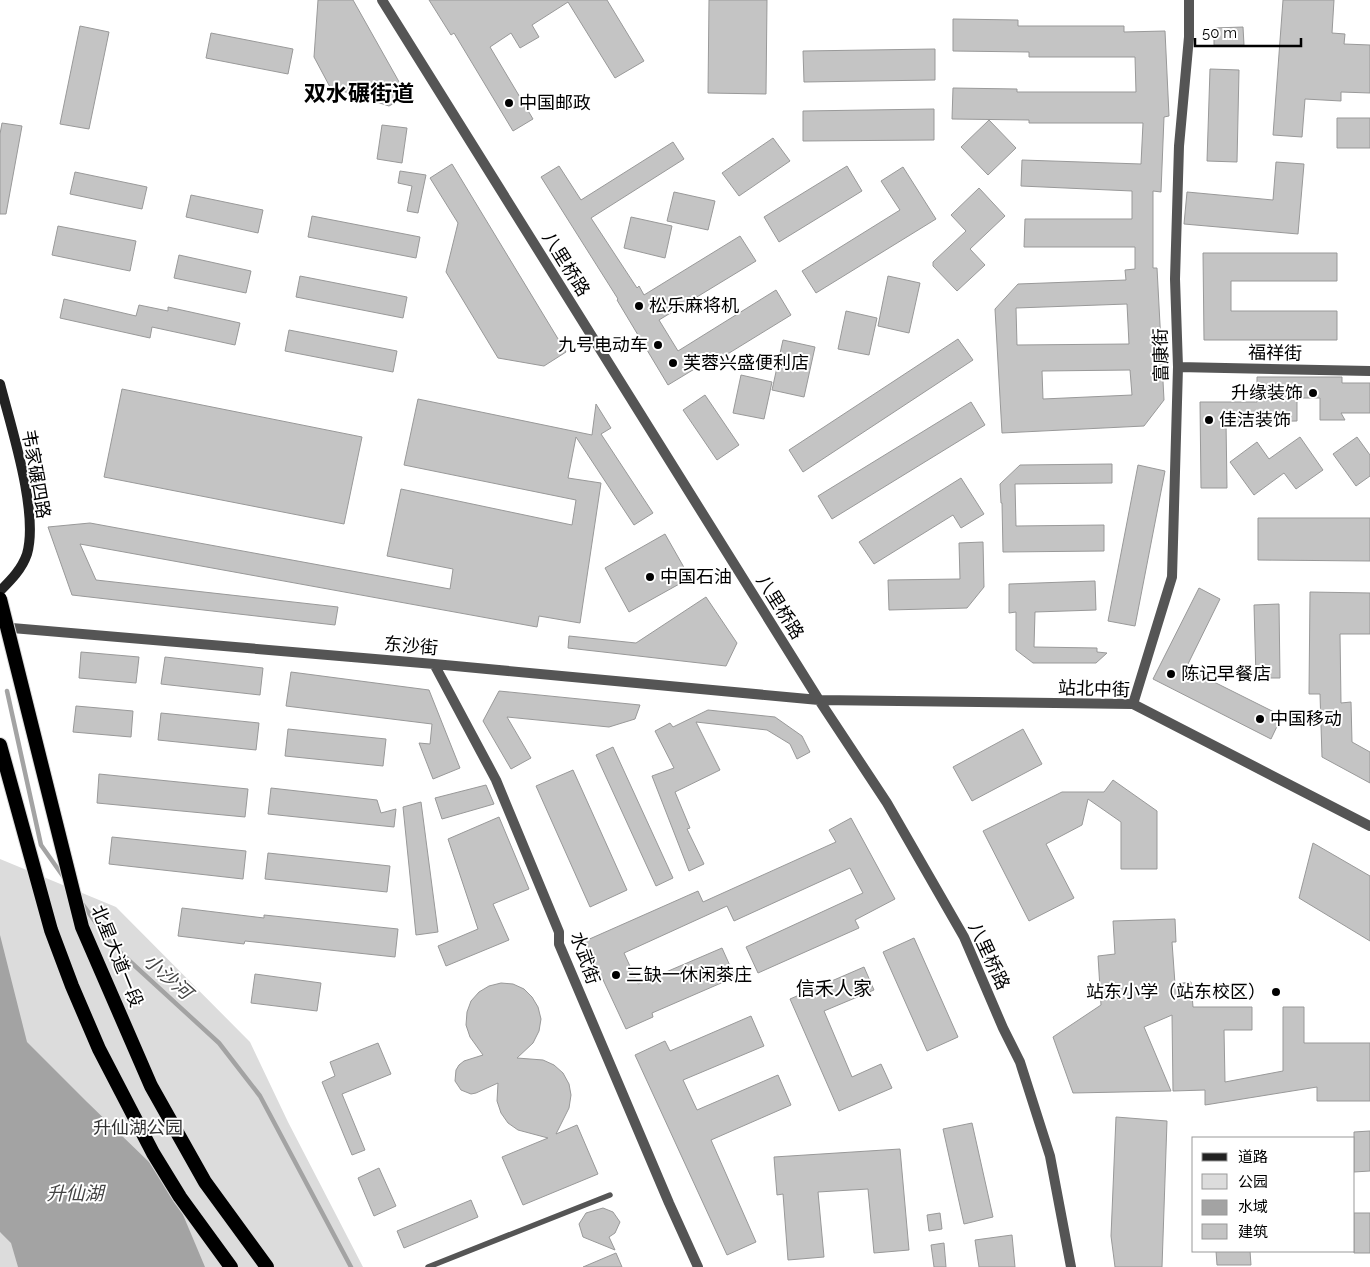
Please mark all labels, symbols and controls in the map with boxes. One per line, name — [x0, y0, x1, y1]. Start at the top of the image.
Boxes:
scale bar — [1195, 15, 1301, 47]
text: 50 m — [1202, 24, 1237, 42]
district label: 双水碾街道 — [304, 80, 414, 106]
place label: 中国邮政 — [519, 92, 591, 113]
marker: 中国邮政 — [503, 97, 515, 109]
street label: 八里桥路 — [538, 228, 594, 300]
place label: 松乐麻将机 — [649, 295, 739, 316]
marker: 松乐麻将机 — [633, 300, 645, 312]
street label: 富康街 — [1150, 328, 1171, 382]
place label: 九号电动车 — [558, 334, 648, 355]
marker: 九号电动车 — [652, 339, 664, 351]
street label: 福祥街 — [1248, 342, 1302, 363]
place label: 芙蓉兴盛便利店 — [683, 352, 809, 373]
marker: 芙蓉兴盛便利店 — [667, 357, 679, 369]
place label: 升缘装饰 — [1231, 382, 1303, 403]
marker: 升缘装饰 — [1307, 387, 1319, 399]
place label: 佳洁装饰 — [1219, 409, 1291, 430]
marker: 佳洁装饰 — [1203, 414, 1215, 426]
street label: 韦家碾四路 — [18, 428, 55, 520]
place label: 中国石油 — [660, 566, 732, 587]
marker: 中国石油 — [644, 571, 656, 583]
street label: 八里桥路 — [752, 571, 808, 643]
street label: 东沙街 — [383, 633, 439, 658]
place label: 陈记早餐店 — [1181, 663, 1271, 684]
marker: 陈记早餐店 — [1165, 668, 1177, 680]
street label: 站北中街 — [1058, 677, 1130, 700]
place label: 中国移动 — [1270, 708, 1342, 729]
marker: 中国移动 — [1254, 713, 1266, 725]
street label: 北星大道一段 — [87, 902, 147, 1010]
street label: 八里桥路 — [965, 919, 1014, 993]
street label: 水武街 — [567, 929, 604, 987]
water label: 小沙河 — [139, 949, 200, 1006]
place label: 三缺一休闲茶庄 — [626, 964, 752, 985]
marker: 三缺一休闲茶庄 — [610, 969, 622, 981]
district label: 信禾人家 — [796, 977, 872, 999]
place label: 站东小学（站东校区） — [1086, 981, 1266, 1002]
marker: 站东小学（站东校区） — [1270, 986, 1282, 998]
park label: 升仙湖公园 — [93, 1117, 183, 1138]
legend — [1192, 1137, 1355, 1252]
text: 道路 — [1238, 1148, 1268, 1166]
text: 公园 — [1238, 1173, 1268, 1191]
water label: 升仙湖 — [46, 1182, 106, 1204]
text: 水域 — [1238, 1198, 1268, 1216]
text: 建筑 — [1238, 1223, 1268, 1241]

